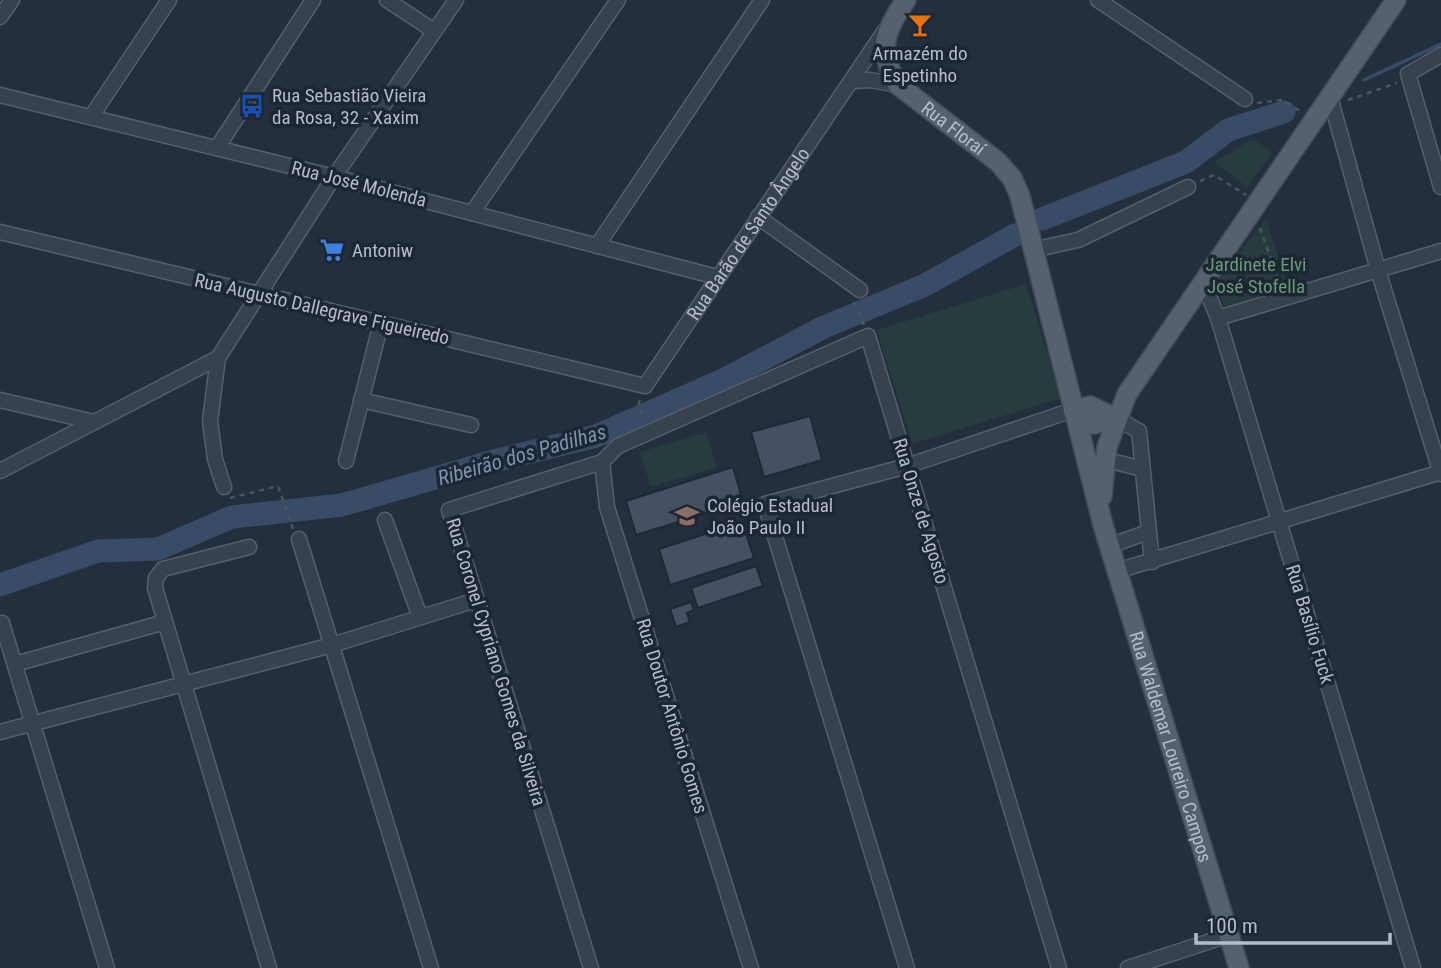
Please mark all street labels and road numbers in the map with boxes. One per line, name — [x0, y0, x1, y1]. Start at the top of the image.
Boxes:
street label: Rua Floraí — [917, 96, 992, 161]
street label: Rua Barão de Santo Ângelo — [681, 143, 814, 324]
street label: Rua José Molenda — [289, 156, 429, 212]
street label: Rua Augusto Dallegrave Figueiredo — [192, 268, 452, 350]
street label: Rua Onze de Agosto — [888, 435, 954, 587]
street label: Rua Coronel Cypriano Gomes da Silveira — [441, 515, 551, 809]
street label: Rua Basílio Fuck — [1281, 562, 1339, 687]
street label: Rua Doutor Antônio Gomes — [631, 616, 713, 816]
street label: Rua Waldemar Loureiro Campos — [1125, 628, 1217, 865]

